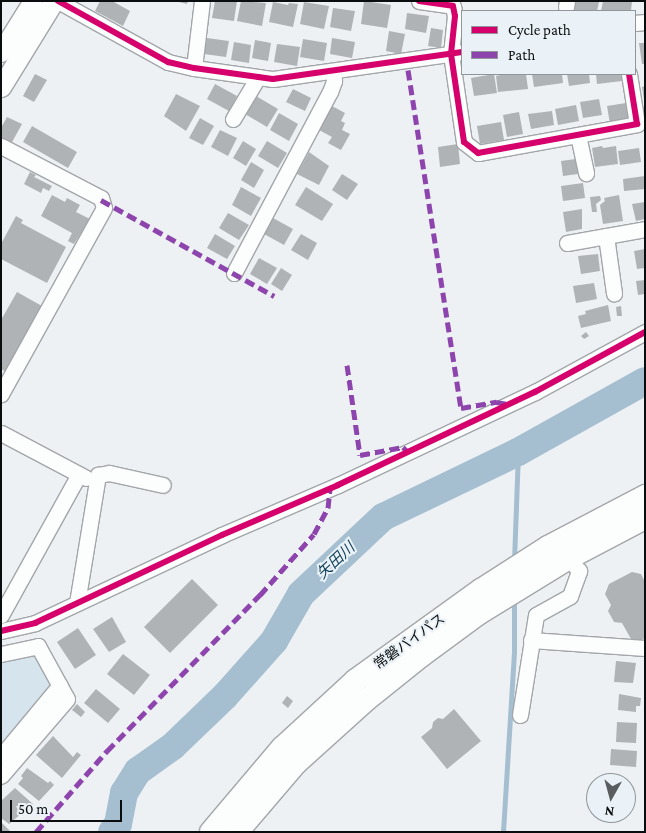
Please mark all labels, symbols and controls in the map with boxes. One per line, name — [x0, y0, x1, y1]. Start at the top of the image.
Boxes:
legend — [461, 10, 636, 75]
text: Cycle path — [508, 22, 571, 38]
text: Path — [508, 47, 535, 63]
water label: 矢田川 — [313, 539, 359, 583]
street label: 常磐バイパス — [370, 610, 448, 672]
north arrow — [586, 773, 636, 823]
scale bar — [12, 790, 125, 822]
text: 50 m — [18, 801, 48, 817]
text: N — [604, 803, 615, 820]

